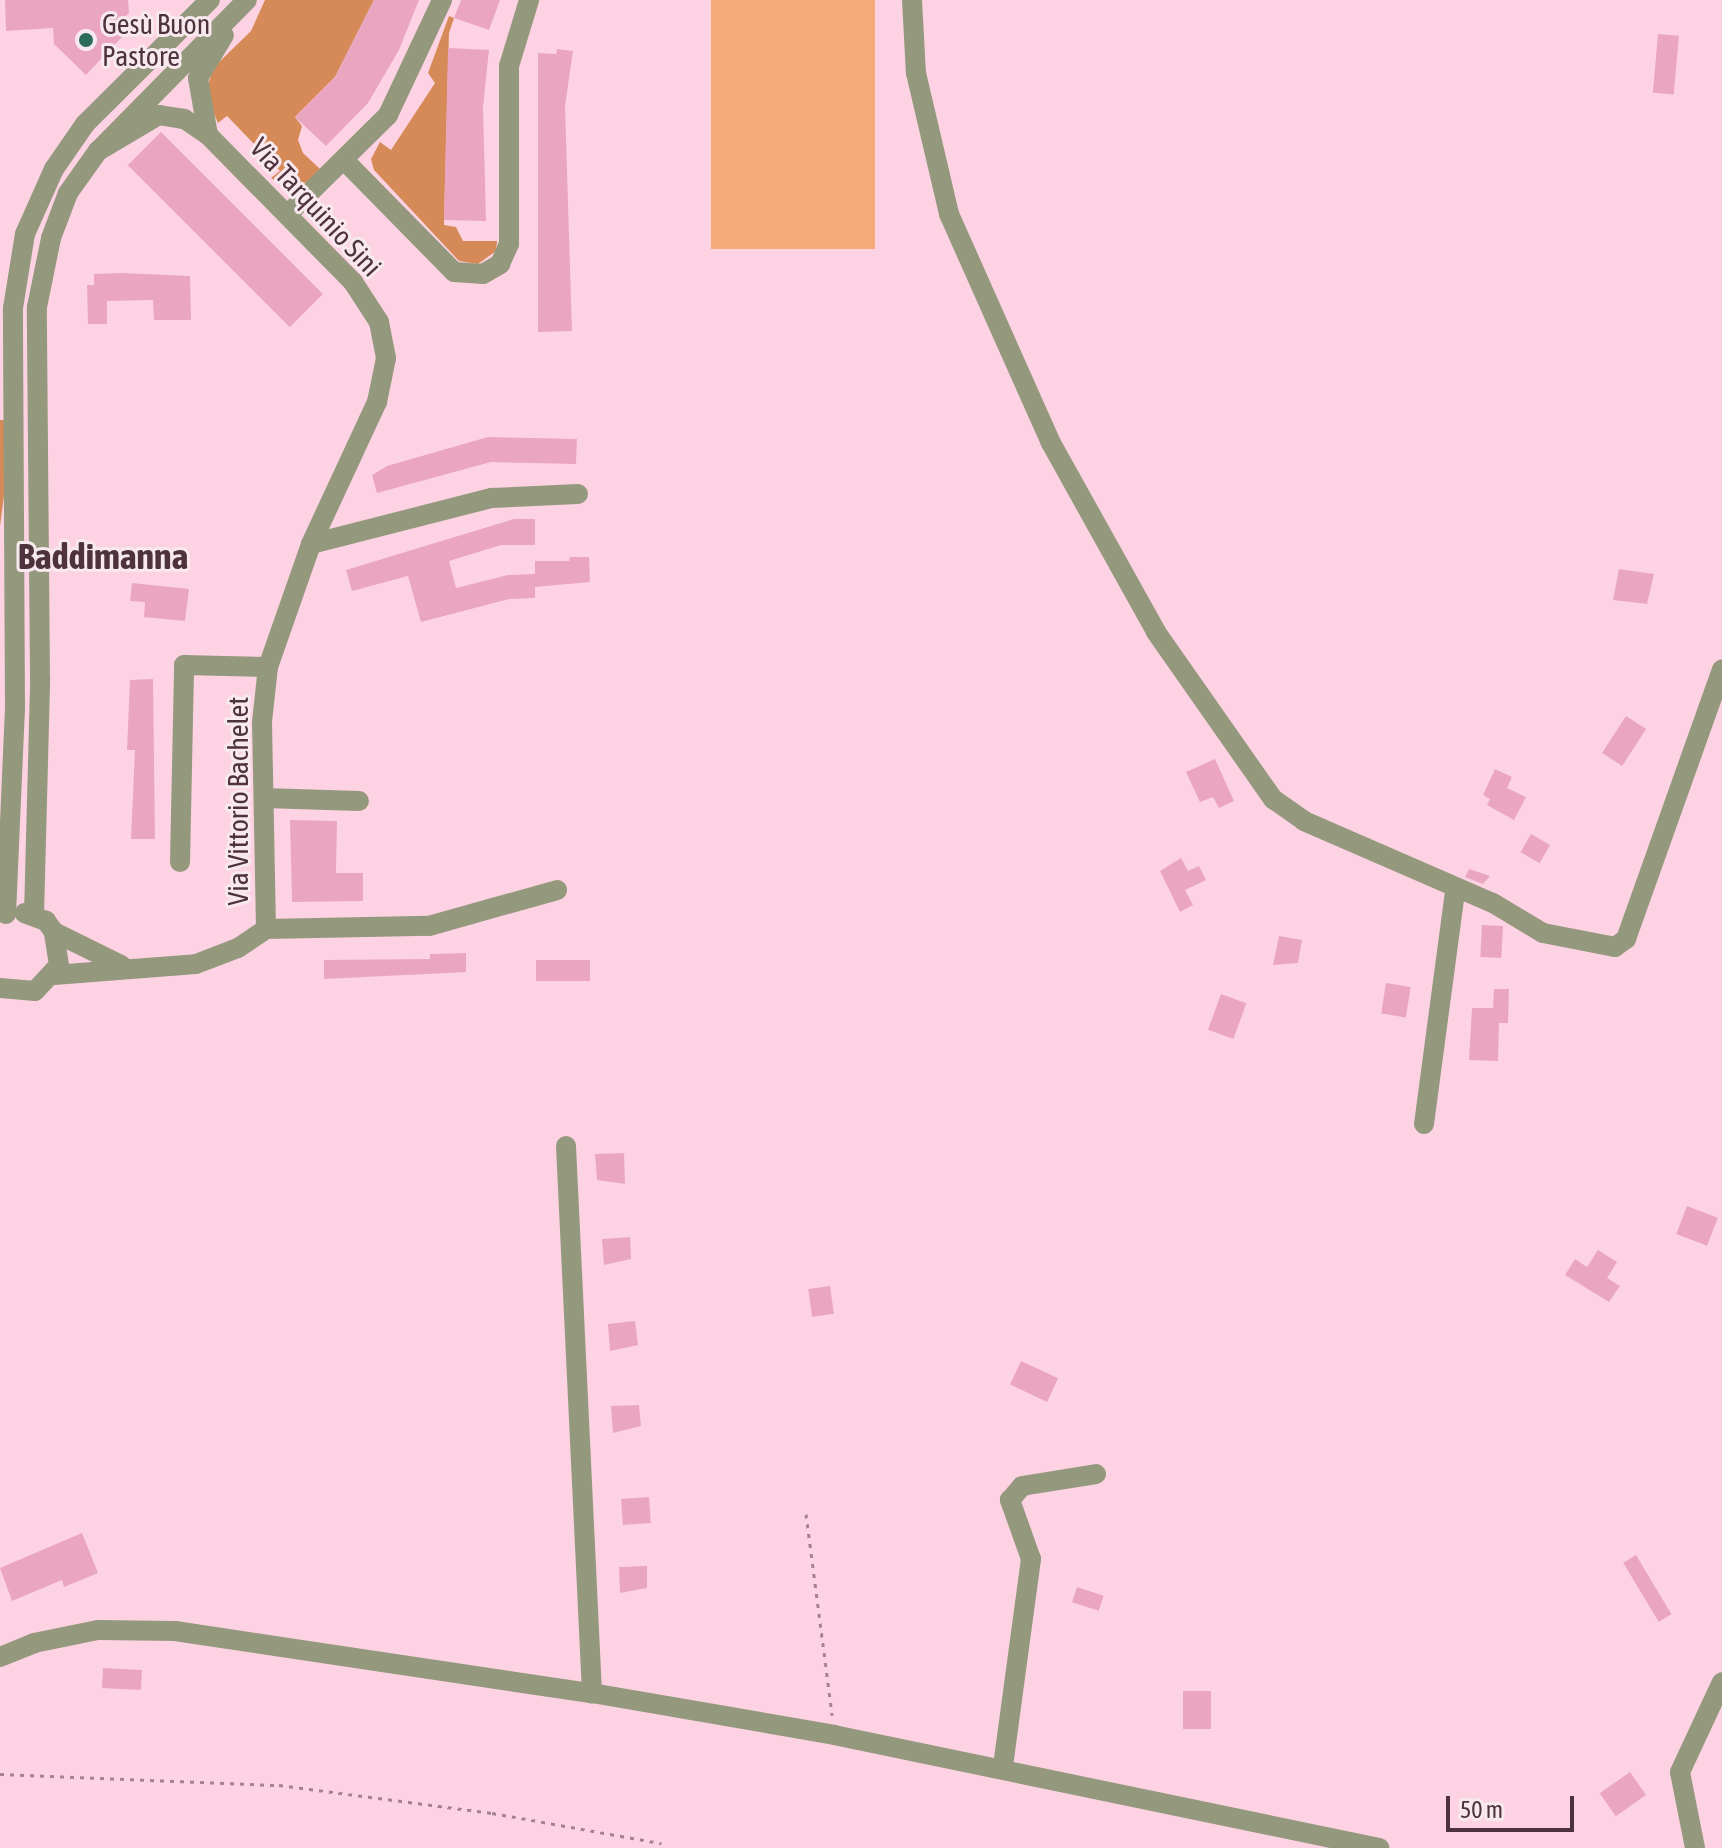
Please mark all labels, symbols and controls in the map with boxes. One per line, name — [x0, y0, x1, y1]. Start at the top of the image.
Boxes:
place label: Gesù Buon Pastore — [102, 7, 210, 73]
marker: Gesù Buon Pastore — [77, 31, 95, 49]
street label: Via Tarquinio Sini — [243, 131, 389, 283]
district label: Baddimanna — [18, 535, 188, 579]
street label: Via Vittorio Bachelet — [221, 697, 255, 905]
scale bar — [1450, 1780, 1578, 1830]
text: 50 m — [1460, 1796, 1503, 1823]

